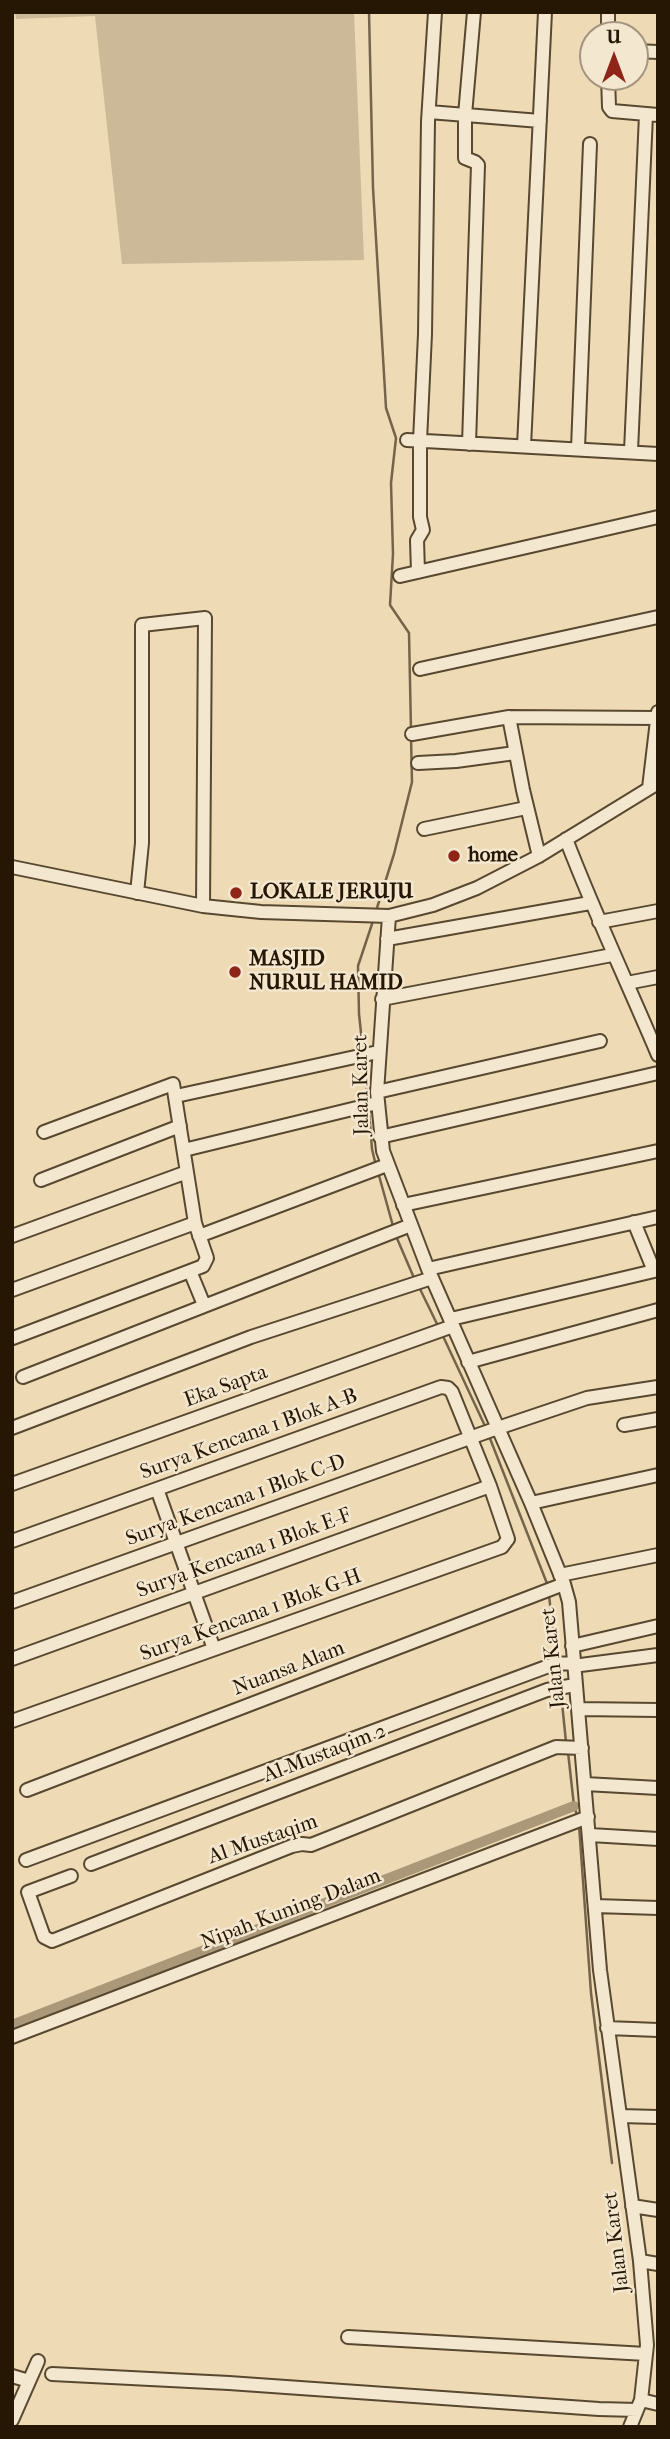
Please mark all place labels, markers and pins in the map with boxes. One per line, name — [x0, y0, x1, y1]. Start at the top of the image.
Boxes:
place label: home — [468, 843, 518, 869]
marker: home — [446, 848, 462, 864]
place label: LOKALE JERUJU — [250, 880, 413, 906]
marker: LOKALE JERUJU — [228, 885, 244, 901]
place label: MASJID NURUL HAMID — [249, 947, 403, 997]
marker: MASJID NURUL HAMID — [227, 964, 243, 980]

